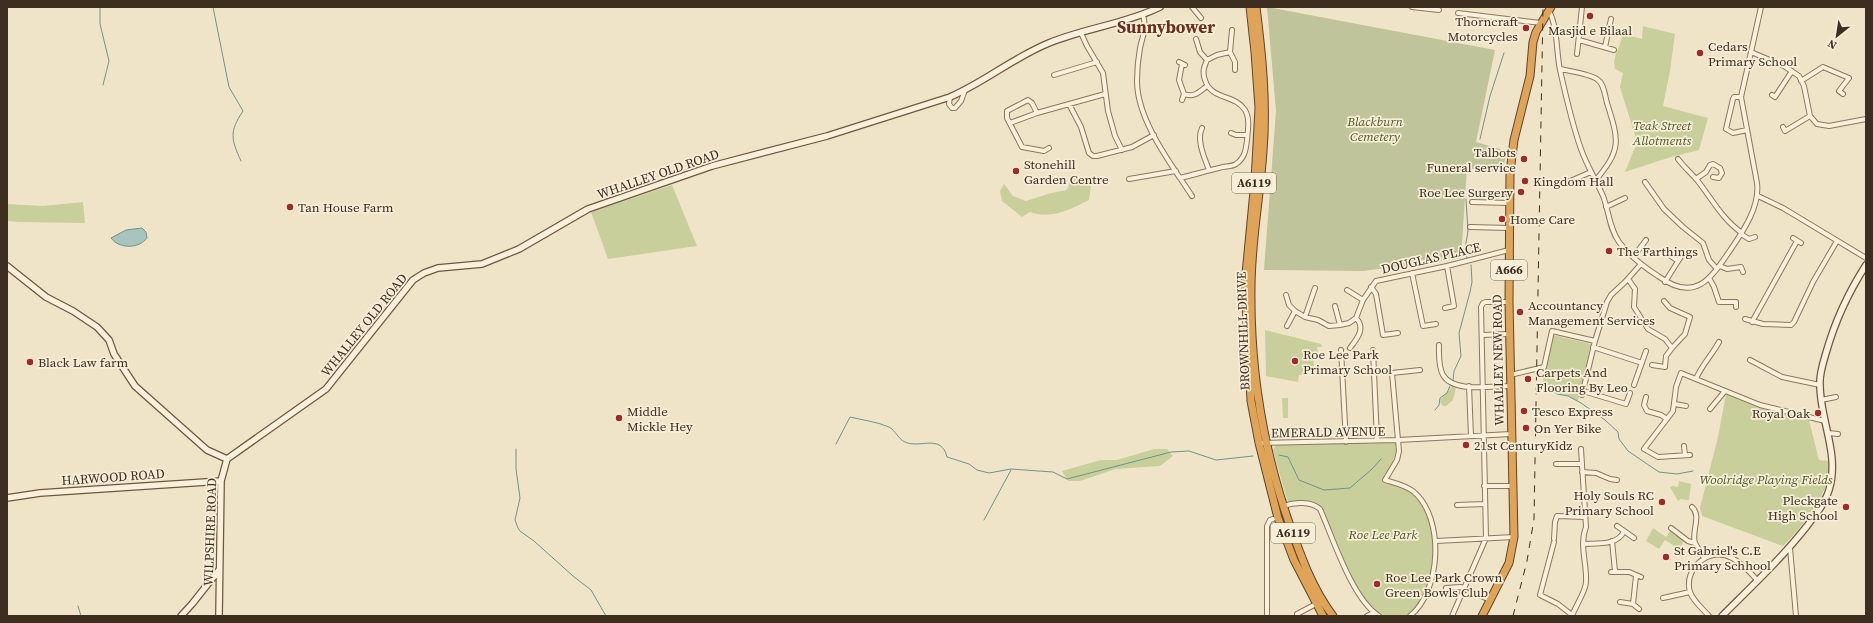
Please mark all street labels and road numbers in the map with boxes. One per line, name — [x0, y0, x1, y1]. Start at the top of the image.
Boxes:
street label: WHALLEY OLD ROAD — [595, 145, 721, 203]
road number: A6119 — [1232, 173, 1276, 193]
street label: DOUGLAS PLACE — [1380, 238, 1483, 278]
road number: A666 — [1491, 260, 1527, 280]
street label: WHALLEY OLD ROAD — [317, 270, 411, 380]
street label: BROWNHILL DRIVE — [1232, 271, 1254, 391]
street label: WHALLEY NEW ROAD — [1488, 294, 1508, 426]
street label: EMERALD AVENUE — [1271, 423, 1385, 441]
street label: HARWOOD ROAD — [61, 465, 165, 489]
street label: WILPSHIRE ROAD — [200, 478, 220, 586]
road number: A6119 — [1271, 523, 1315, 543]

